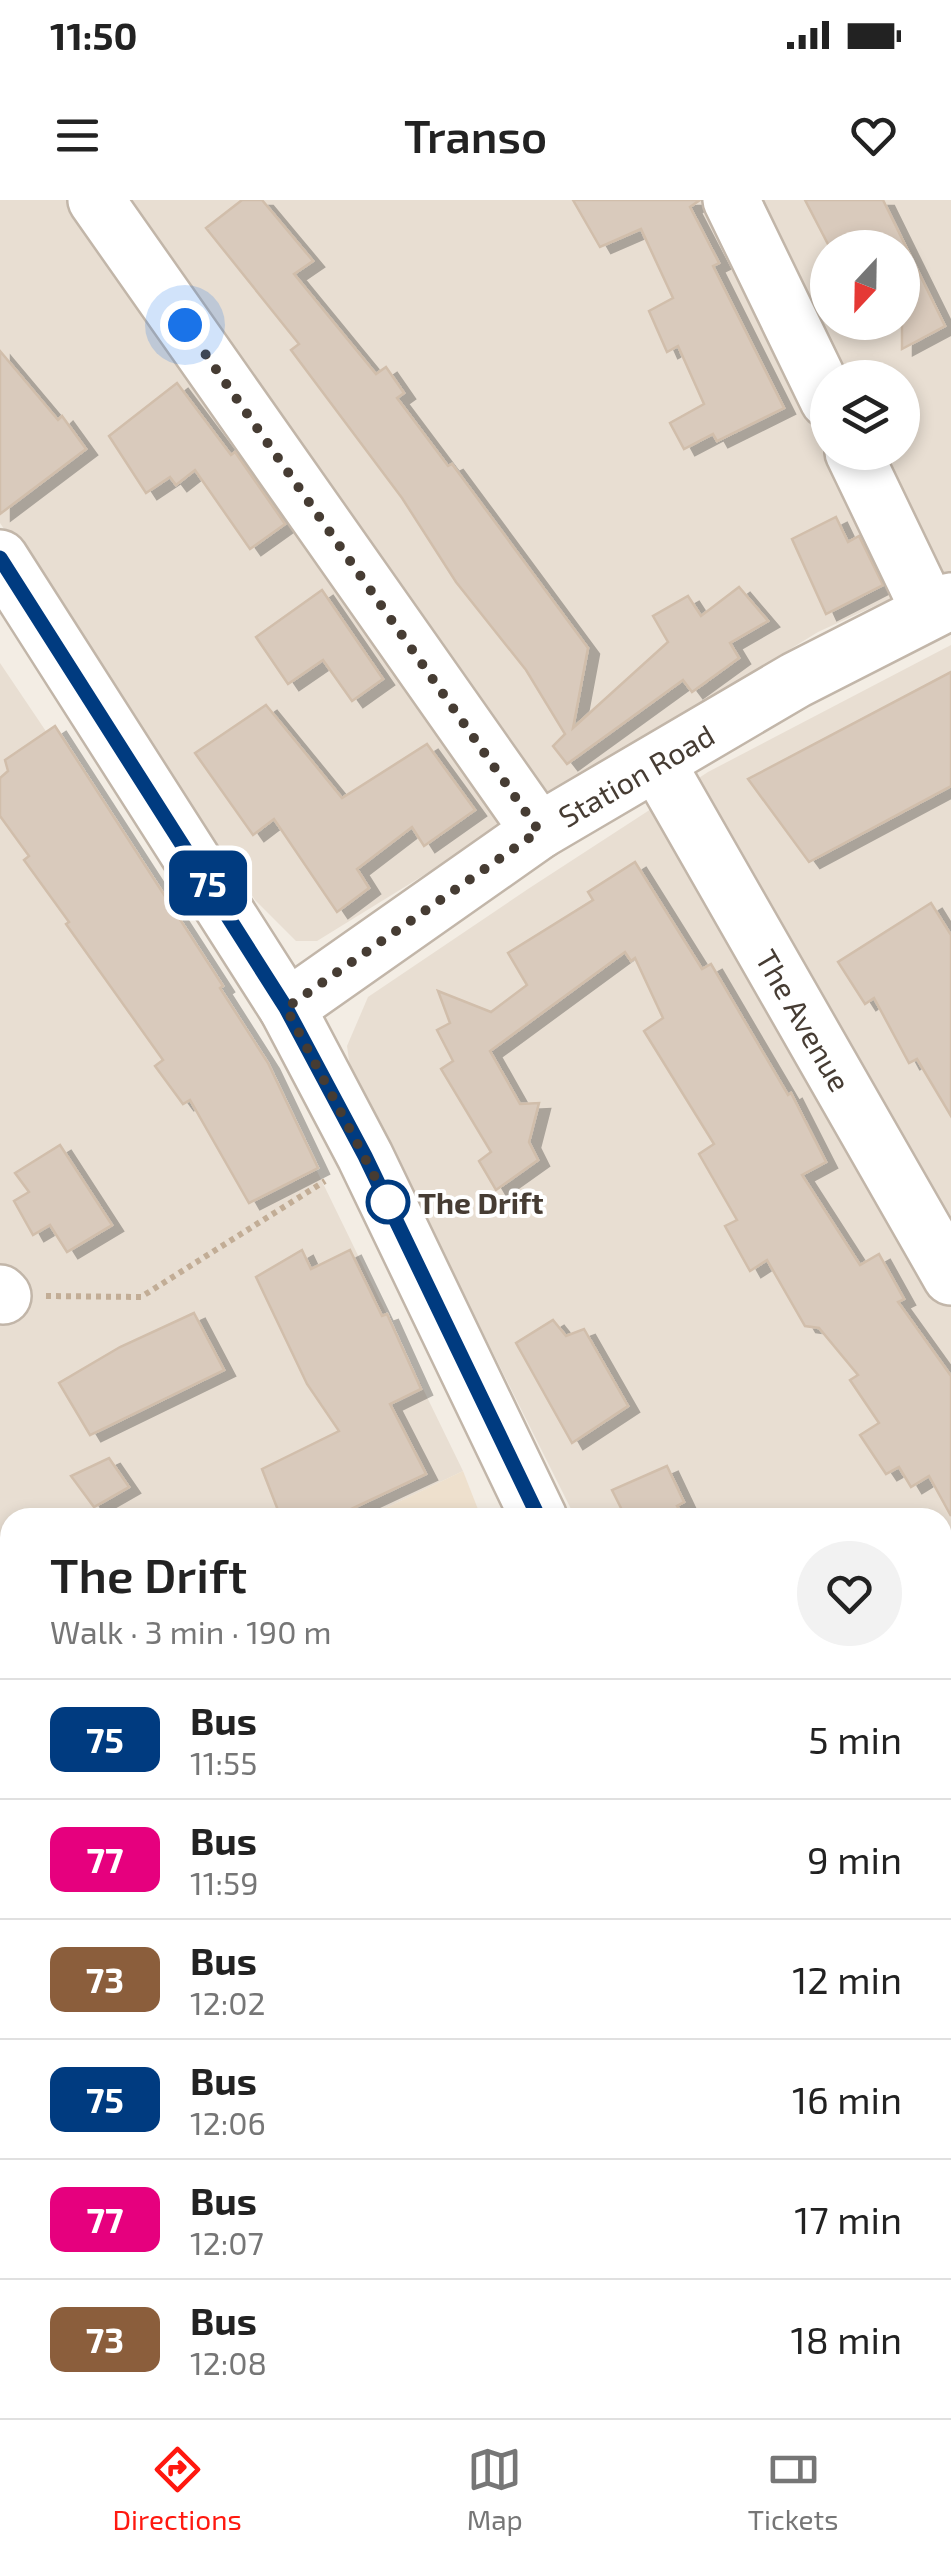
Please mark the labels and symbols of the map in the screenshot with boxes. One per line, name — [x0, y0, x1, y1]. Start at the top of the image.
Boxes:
north arrow — [810, 230, 920, 340]
your location — [160, 300, 210, 350]
street label: Station Road — [552, 716, 720, 834]
line badge: 75 — [163, 850, 253, 916]
street label: The Avenue — [749, 943, 859, 1097]
marker: The Drift — [367, 1181, 409, 1223]
place label: The Drift — [418, 1184, 544, 1220]

